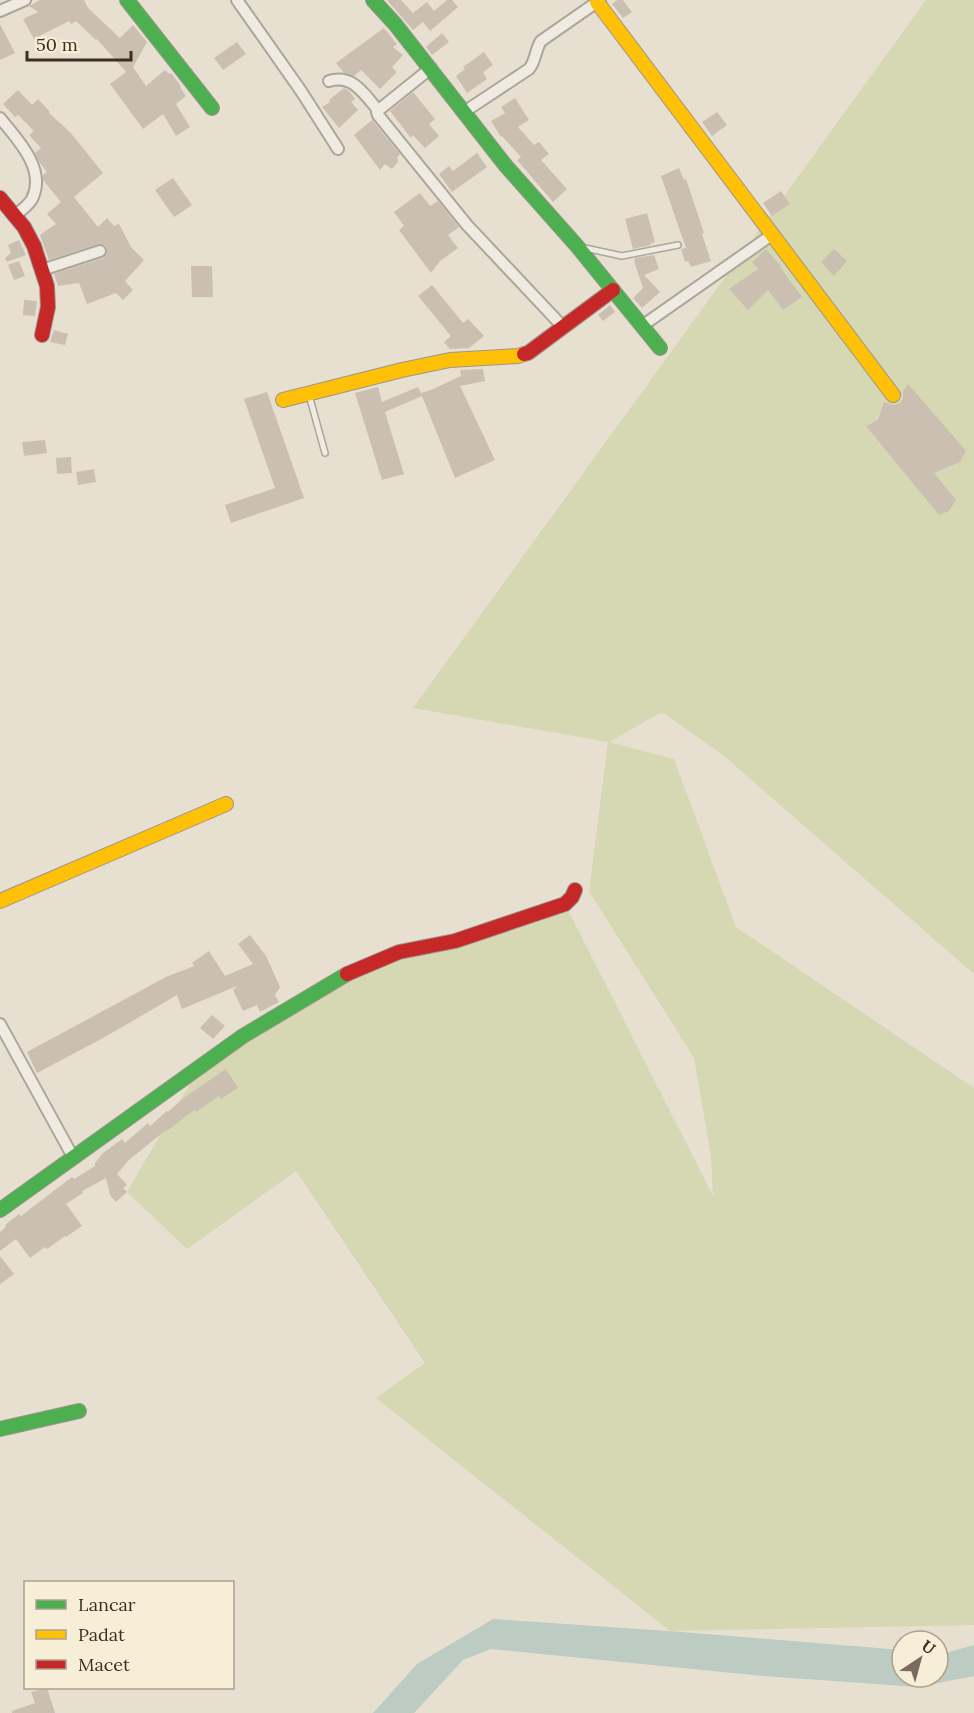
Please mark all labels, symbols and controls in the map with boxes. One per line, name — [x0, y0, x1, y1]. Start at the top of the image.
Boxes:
scale bar — [27, 24, 130, 62]
text: 50 m — [36, 33, 78, 56]
legend — [24, 1581, 234, 1689]
text: Lancar — [78, 1593, 136, 1616]
text: Padat — [78, 1623, 125, 1646]
north arrow — [890, 1629, 950, 1689]
text: U — [918, 1635, 940, 1659]
text: Macet — [78, 1653, 130, 1676]

